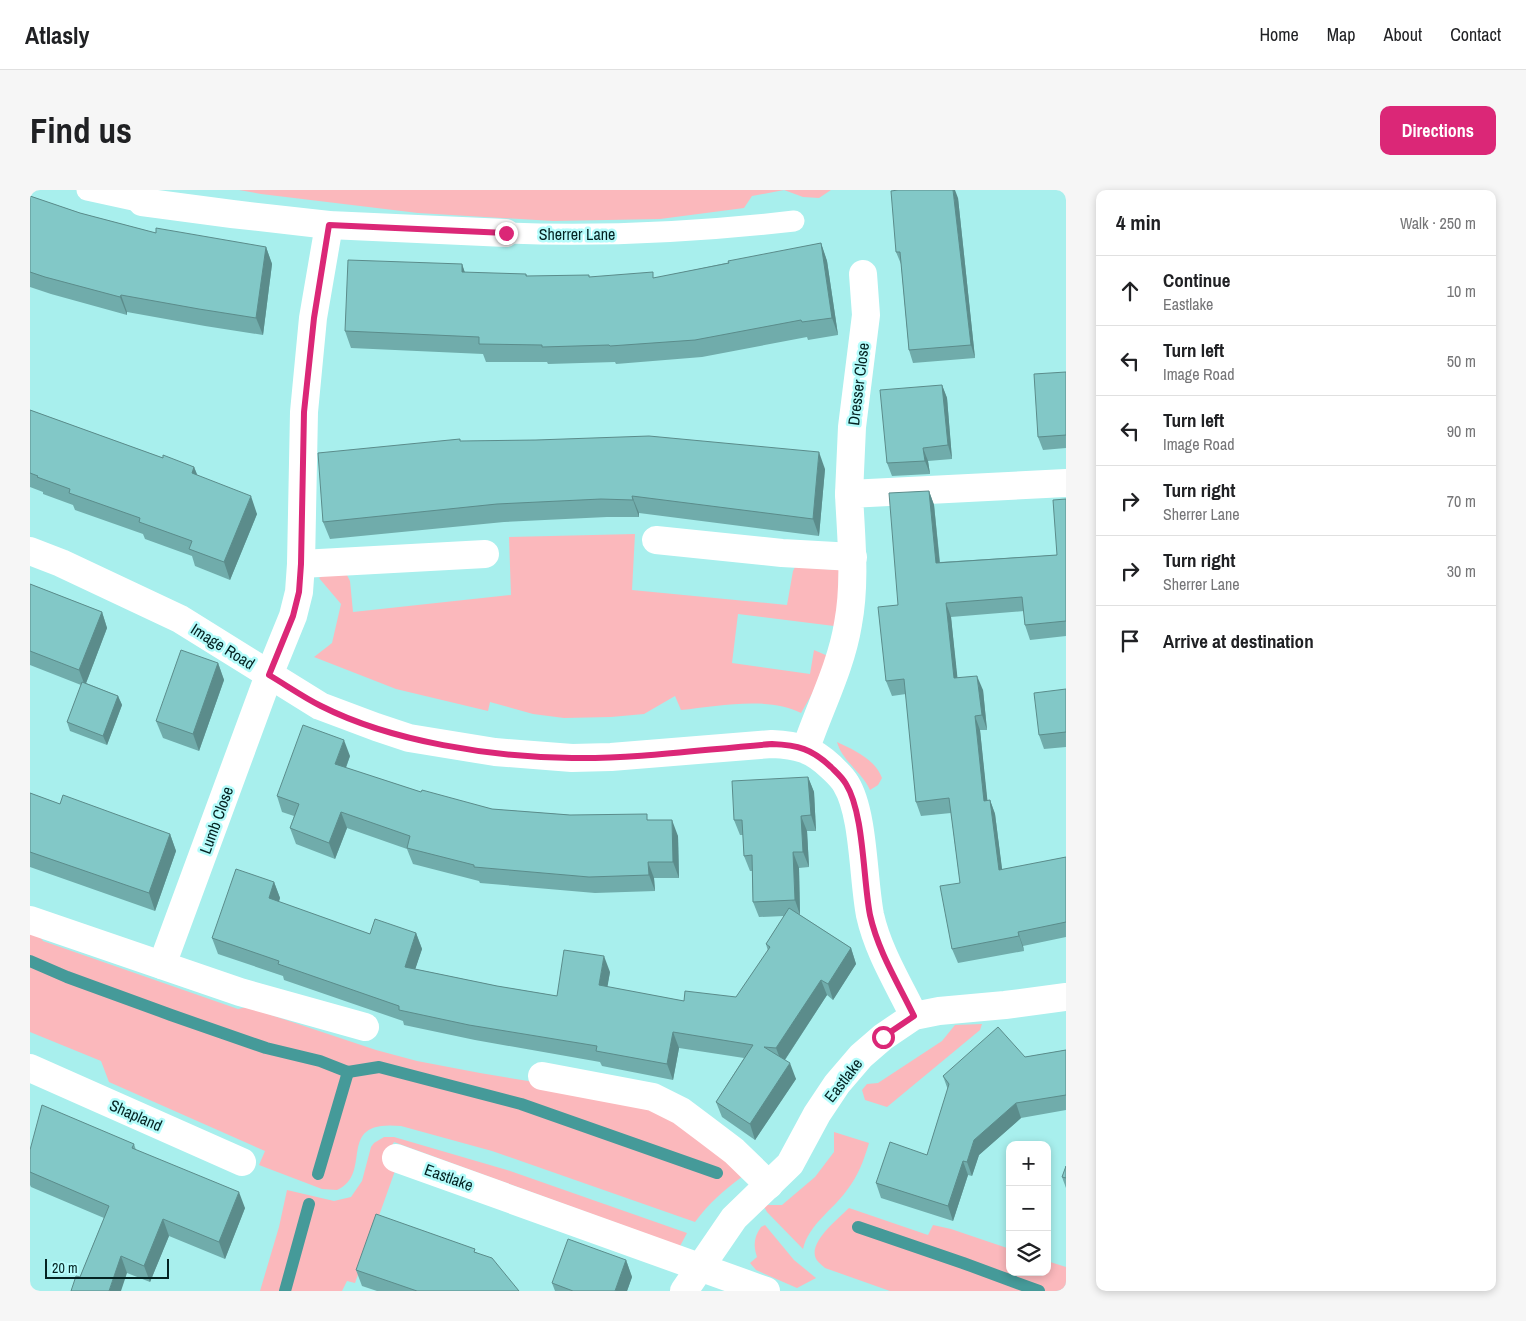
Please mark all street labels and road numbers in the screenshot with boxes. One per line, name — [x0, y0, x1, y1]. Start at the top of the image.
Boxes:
street label: Sherrer Lane — [539, 223, 615, 245]
street label: Dresser Close — [842, 341, 874, 427]
street label: Image Road — [187, 618, 259, 674]
street label: Lumb Close — [194, 783, 238, 857]
street label: Eastlake — [819, 1053, 867, 1107]
street label: Shapland — [106, 1094, 166, 1136]
street label: Eastlake — [422, 1158, 476, 1196]

